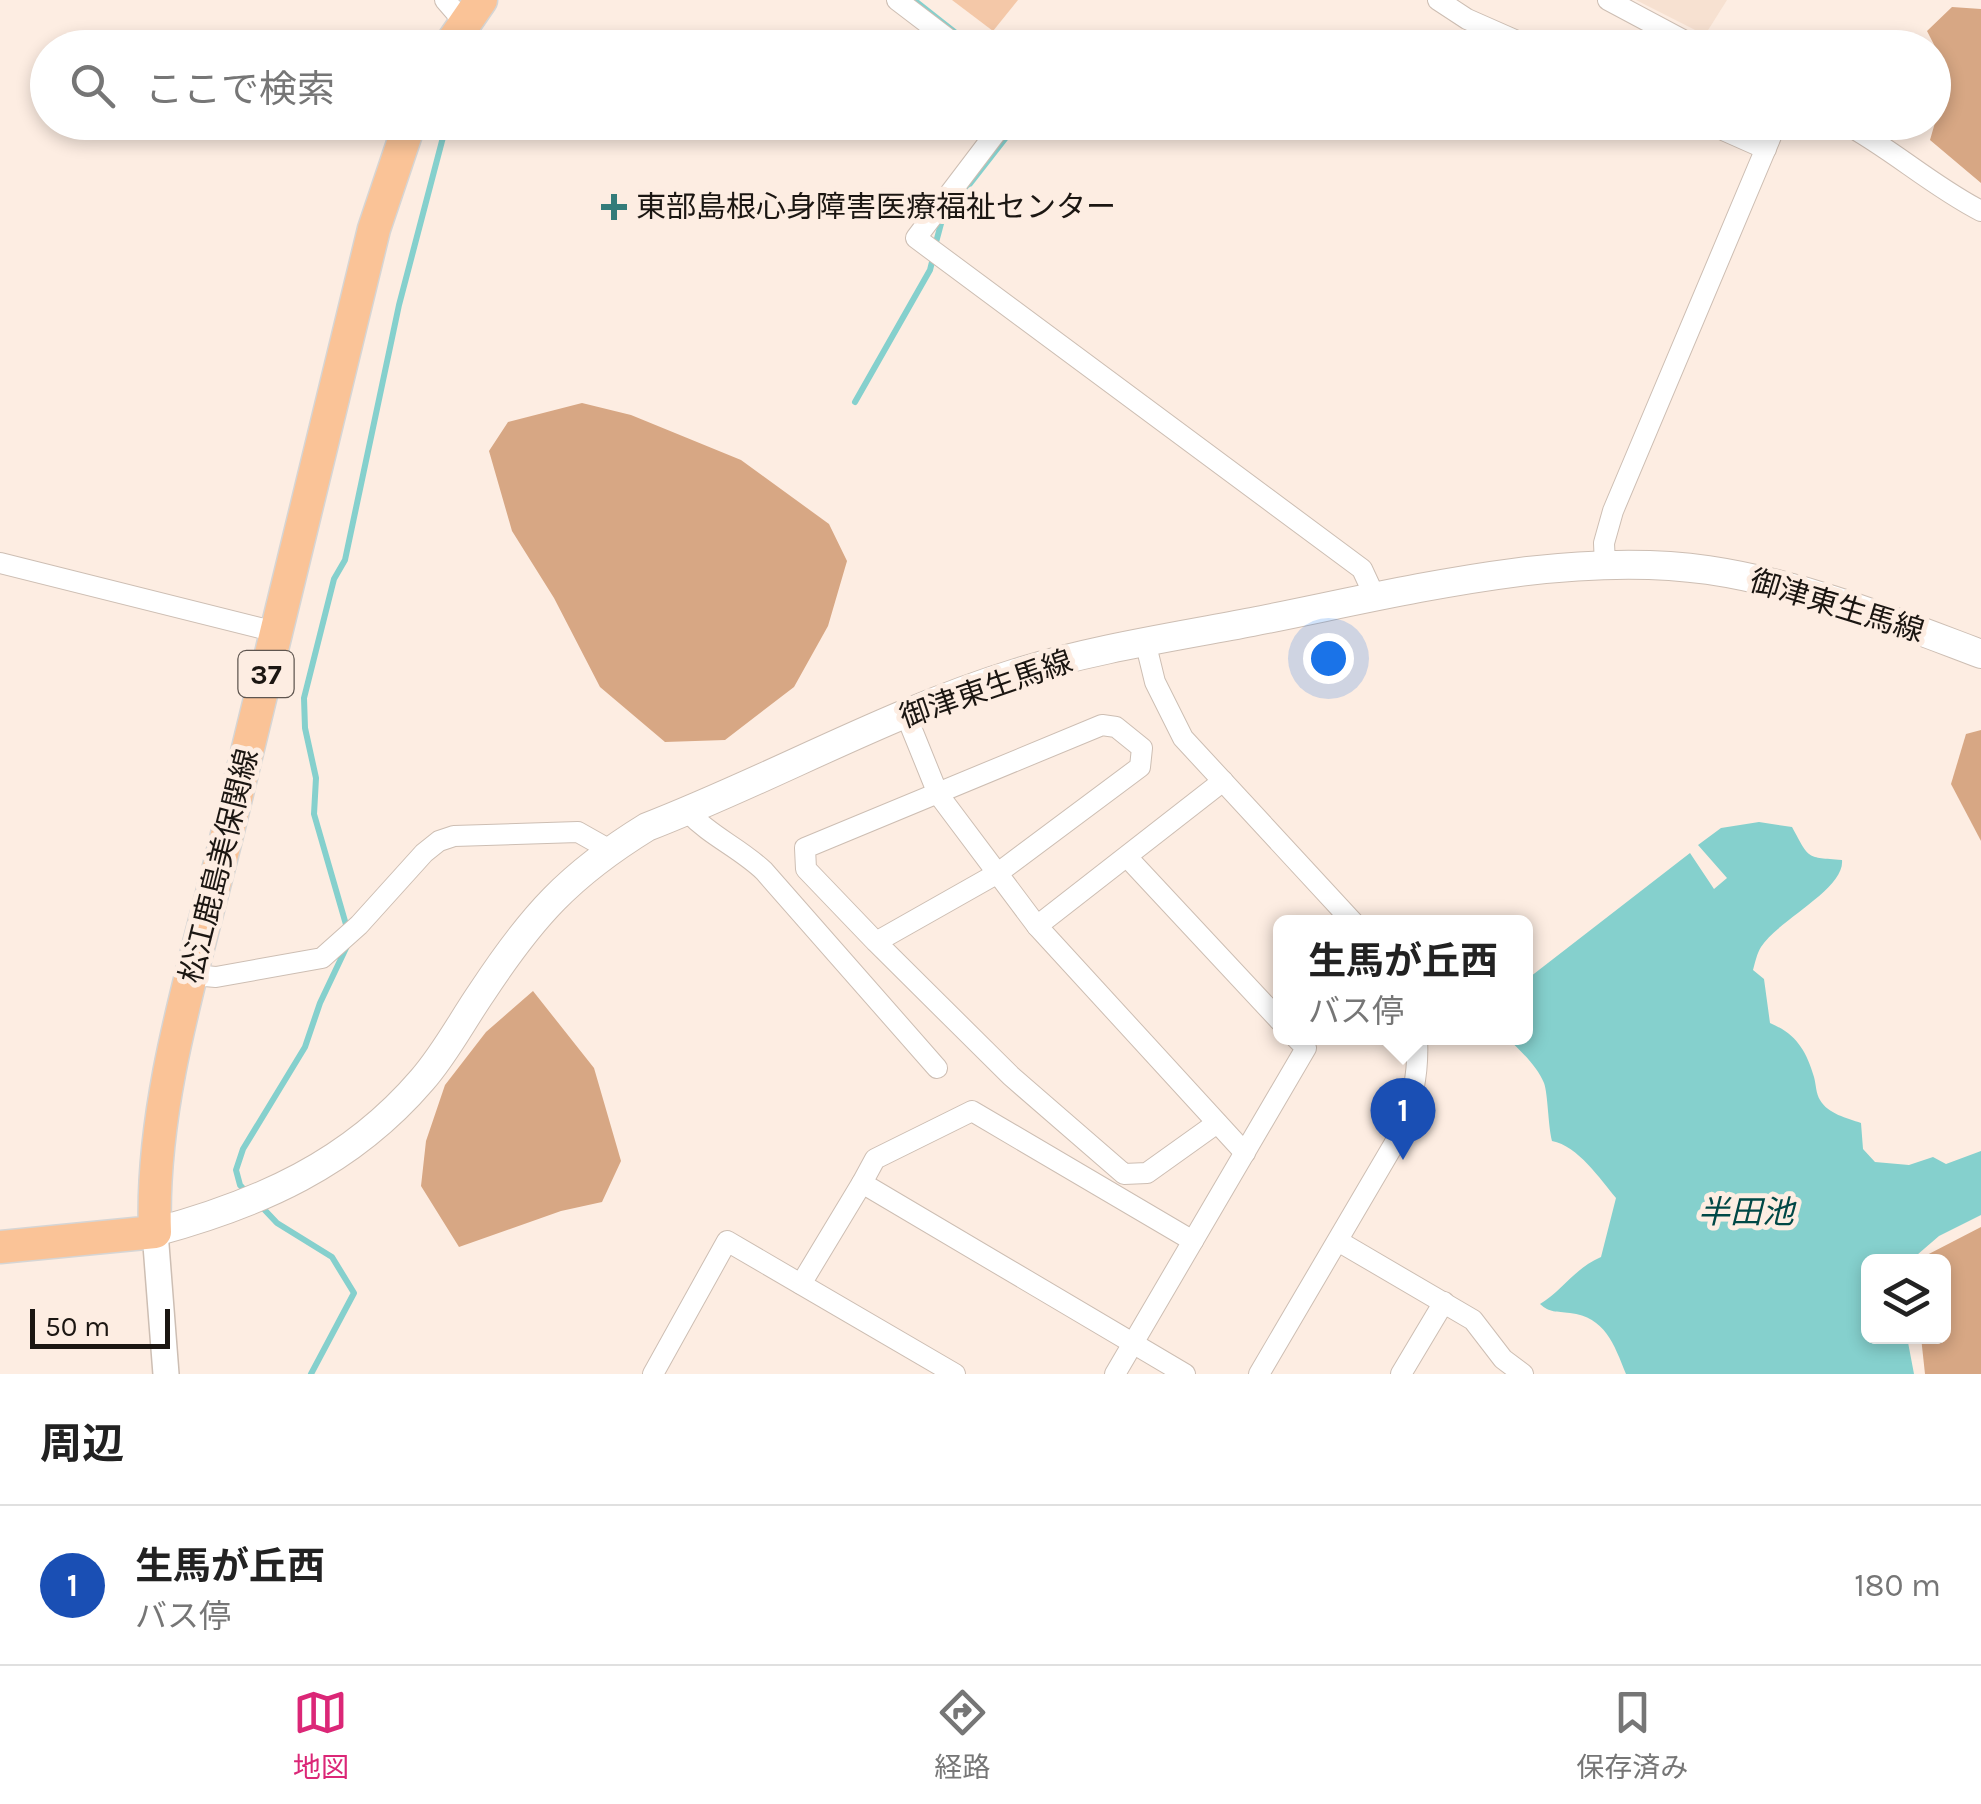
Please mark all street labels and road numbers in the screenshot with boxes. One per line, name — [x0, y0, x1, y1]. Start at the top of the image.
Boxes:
street label: 御津東生馬線 — [1746, 562, 1928, 650]
street label: 御津東生馬線 — [895, 643, 1077, 735]
road number: 37 — [238, 651, 294, 697]
street label: 松江鹿島美保関線 — [173, 745, 265, 987]

